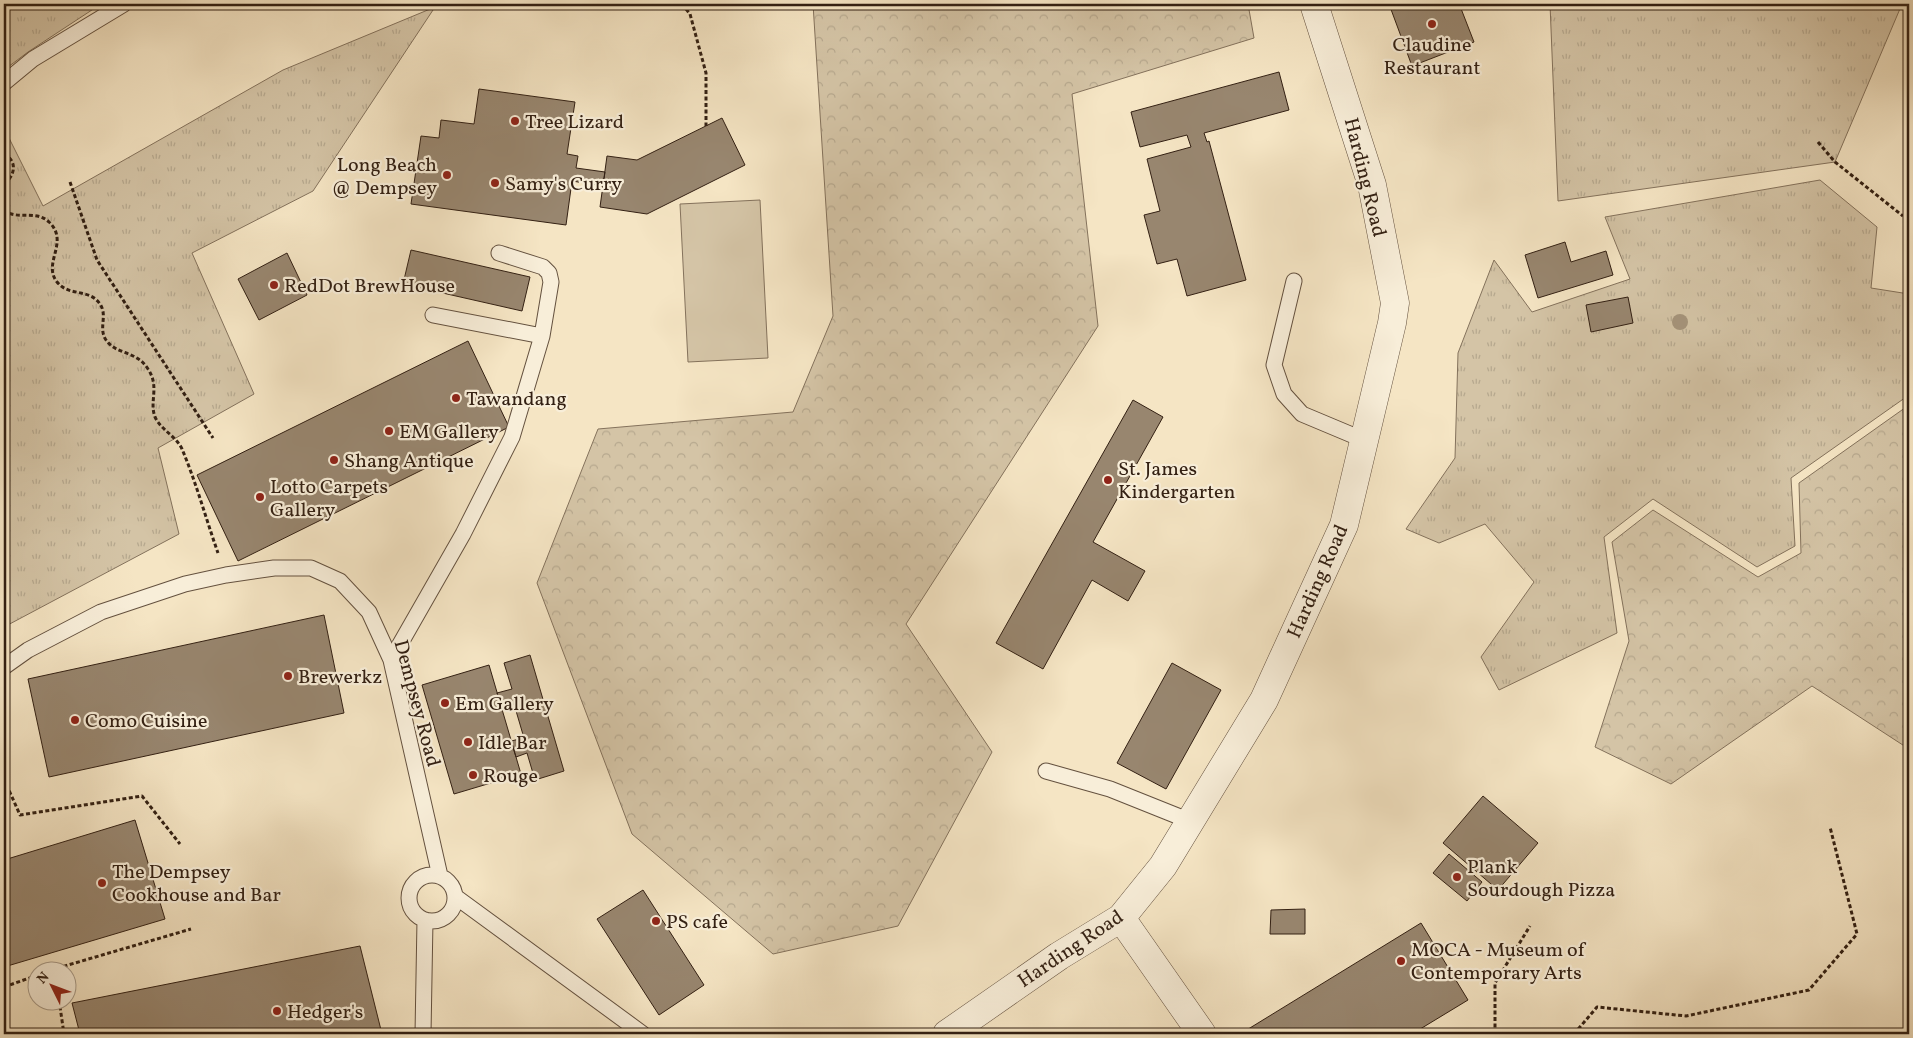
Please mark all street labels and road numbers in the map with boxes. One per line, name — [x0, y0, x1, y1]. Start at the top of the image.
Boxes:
street label: Harding Road — [1336, 115, 1392, 240]
street label: Harding Road — [1281, 520, 1356, 643]
street label: Dempsey Road — [386, 637, 446, 770]
street label: Harding Road — [1013, 904, 1130, 995]

